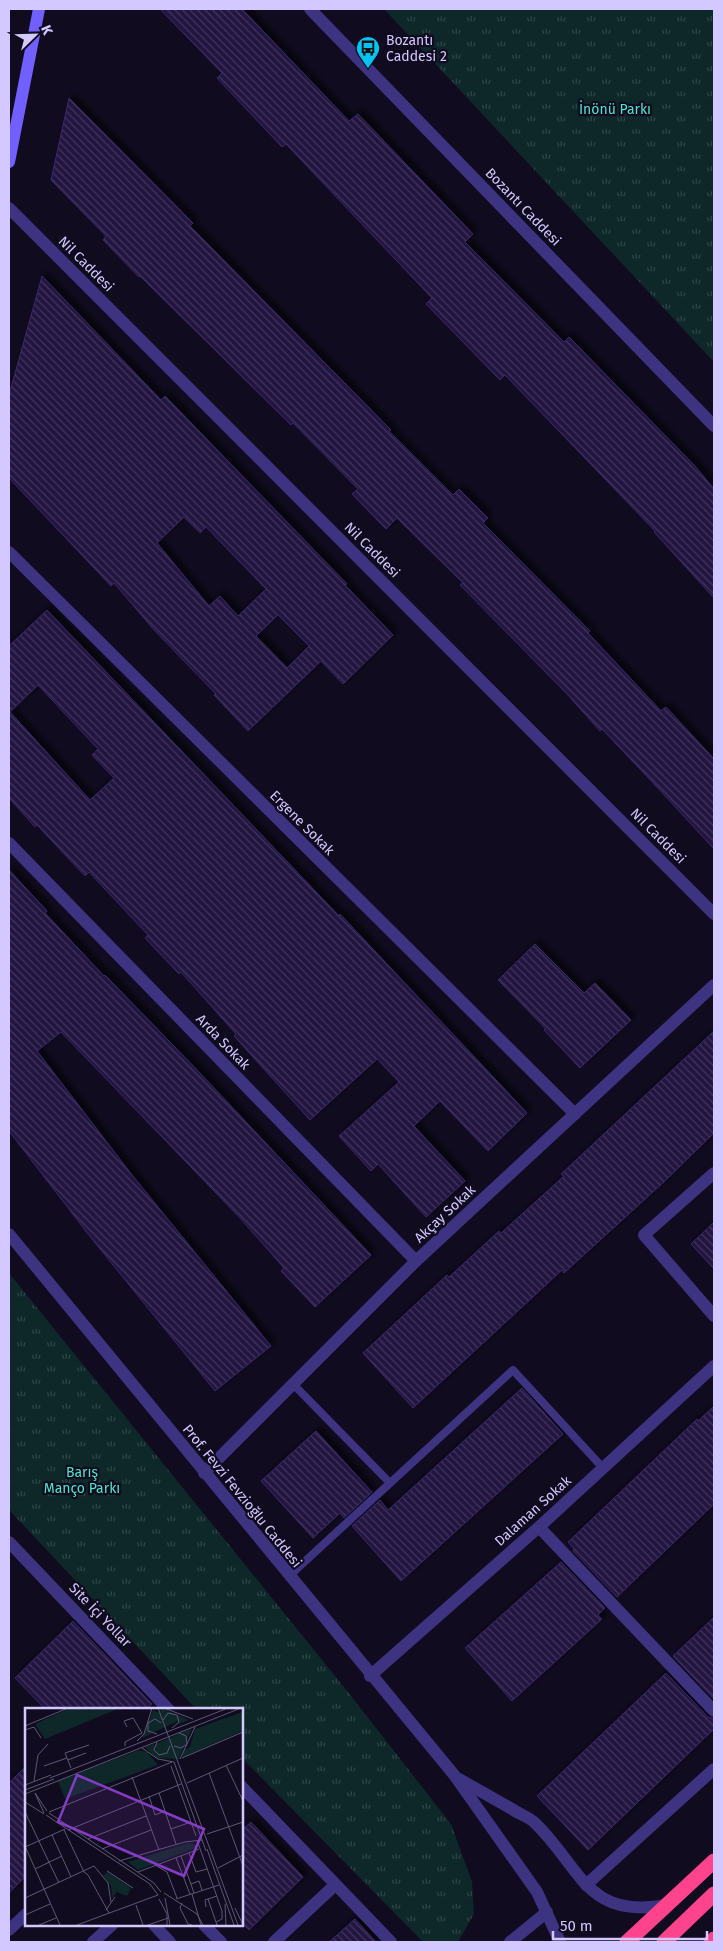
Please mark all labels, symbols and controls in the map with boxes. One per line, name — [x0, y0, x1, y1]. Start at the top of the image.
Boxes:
north arrow — [10, 10, 60, 60]
text: K — [37, 23, 57, 39]
place label: Bozantı Caddesi 2 — [386, 32, 447, 65]
bus stop icon: Bozantı Caddesi 2 — [355, 35, 381, 69]
park label: İnönü Parkı — [579, 100, 651, 118]
street label: Bozantı Caddesi — [482, 165, 564, 249]
street label: Nil Caddesi — [55, 233, 117, 295]
street label: Nil Caddesi — [341, 519, 403, 581]
street label: Ergene Sokak — [266, 787, 338, 859]
street label: Nil Caddesi — [627, 805, 689, 867]
street label: Arda Sokak — [192, 1011, 254, 1074]
street label: Akçay Sokak — [411, 1181, 480, 1247]
street label: Prof. Fevzi Fevzioğlu Caddesi — [179, 1421, 305, 1571]
park label: Barış Manço Parkı — [44, 1464, 120, 1497]
street label: Dalaman Sokak — [491, 1472, 575, 1550]
street label: Site İçi Yollar — [65, 1579, 136, 1651]
inset map — [25, 1708, 242, 1926]
scale bar — [553, 1908, 707, 1940]
text: 50 m — [560, 1917, 593, 1935]

